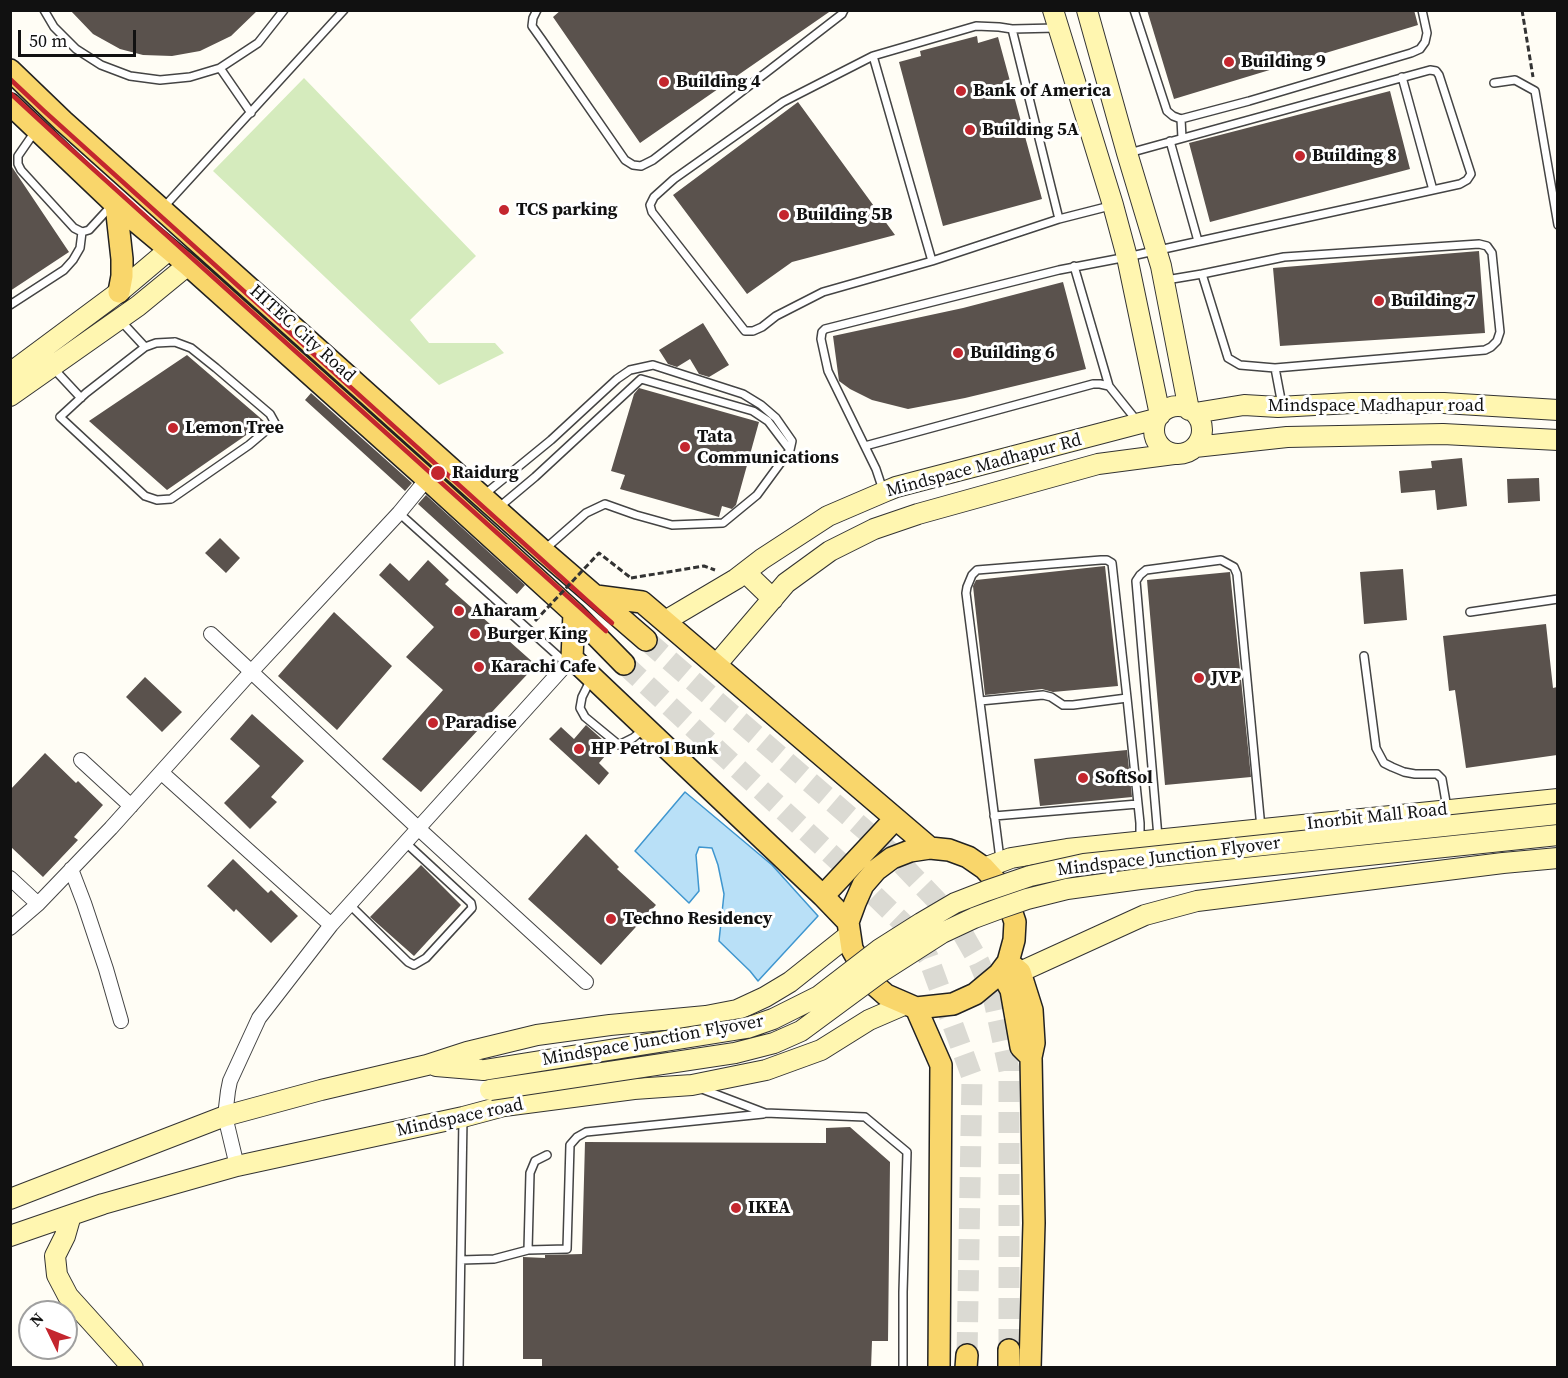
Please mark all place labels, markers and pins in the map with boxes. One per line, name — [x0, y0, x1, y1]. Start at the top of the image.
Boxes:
place label: Building 9 — [1241, 51, 1326, 73]
marker: Building 9 — [1222, 55, 1236, 69]
place label: Building 4 — [676, 71, 761, 93]
marker: Building 4 — [657, 75, 671, 89]
place label: Bank of America — [973, 80, 1111, 102]
marker: Bank of America — [954, 84, 968, 98]
place label: Building 5A — [982, 119, 1079, 141]
marker: Building 5A — [963, 123, 977, 137]
place label: Building 8 — [1312, 145, 1397, 167]
marker: Building 8 — [1293, 149, 1307, 163]
place label: TCS parking — [516, 199, 618, 221]
marker: TCS parking — [497, 203, 511, 217]
place label: Building 5B — [796, 204, 892, 226]
marker: Building 5B — [777, 208, 791, 222]
place label: Building 7 — [1391, 290, 1476, 312]
marker: Building 7 — [1372, 294, 1386, 308]
place label: Building 6 — [970, 342, 1055, 364]
marker: Building 6 — [951, 346, 965, 360]
place label: Lemon Tree — [185, 417, 284, 439]
marker: Lemon Tree — [166, 421, 180, 435]
place label: Tata Communications — [697, 426, 839, 468]
marker: Tata Communications — [678, 440, 692, 454]
place label: Raidurg — [452, 462, 519, 484]
marker: Raidurg — [429, 464, 447, 482]
place label: Aharam — [471, 600, 537, 622]
marker: Aharam — [452, 604, 466, 618]
place label: Burger King — [487, 623, 588, 645]
marker: Burger King — [468, 627, 482, 641]
place label: Karachi Cafe — [491, 656, 596, 678]
marker: Karachi Cafe — [472, 660, 486, 674]
place label: JVP — [1211, 667, 1241, 689]
marker: JVP — [1192, 671, 1206, 685]
place label: Paradise — [445, 712, 517, 734]
marker: Paradise — [426, 716, 440, 730]
place label: HP Petrol Bunk — [591, 738, 718, 760]
marker: HP Petrol Bunk — [572, 742, 586, 756]
place label: SoftSol — [1095, 767, 1153, 789]
marker: SoftSol — [1076, 771, 1090, 785]
place label: Techno Residency — [623, 908, 772, 930]
marker: Techno Residency — [604, 912, 618, 926]
place label: IKEA — [748, 1197, 790, 1219]
marker: IKEA — [729, 1201, 743, 1215]

